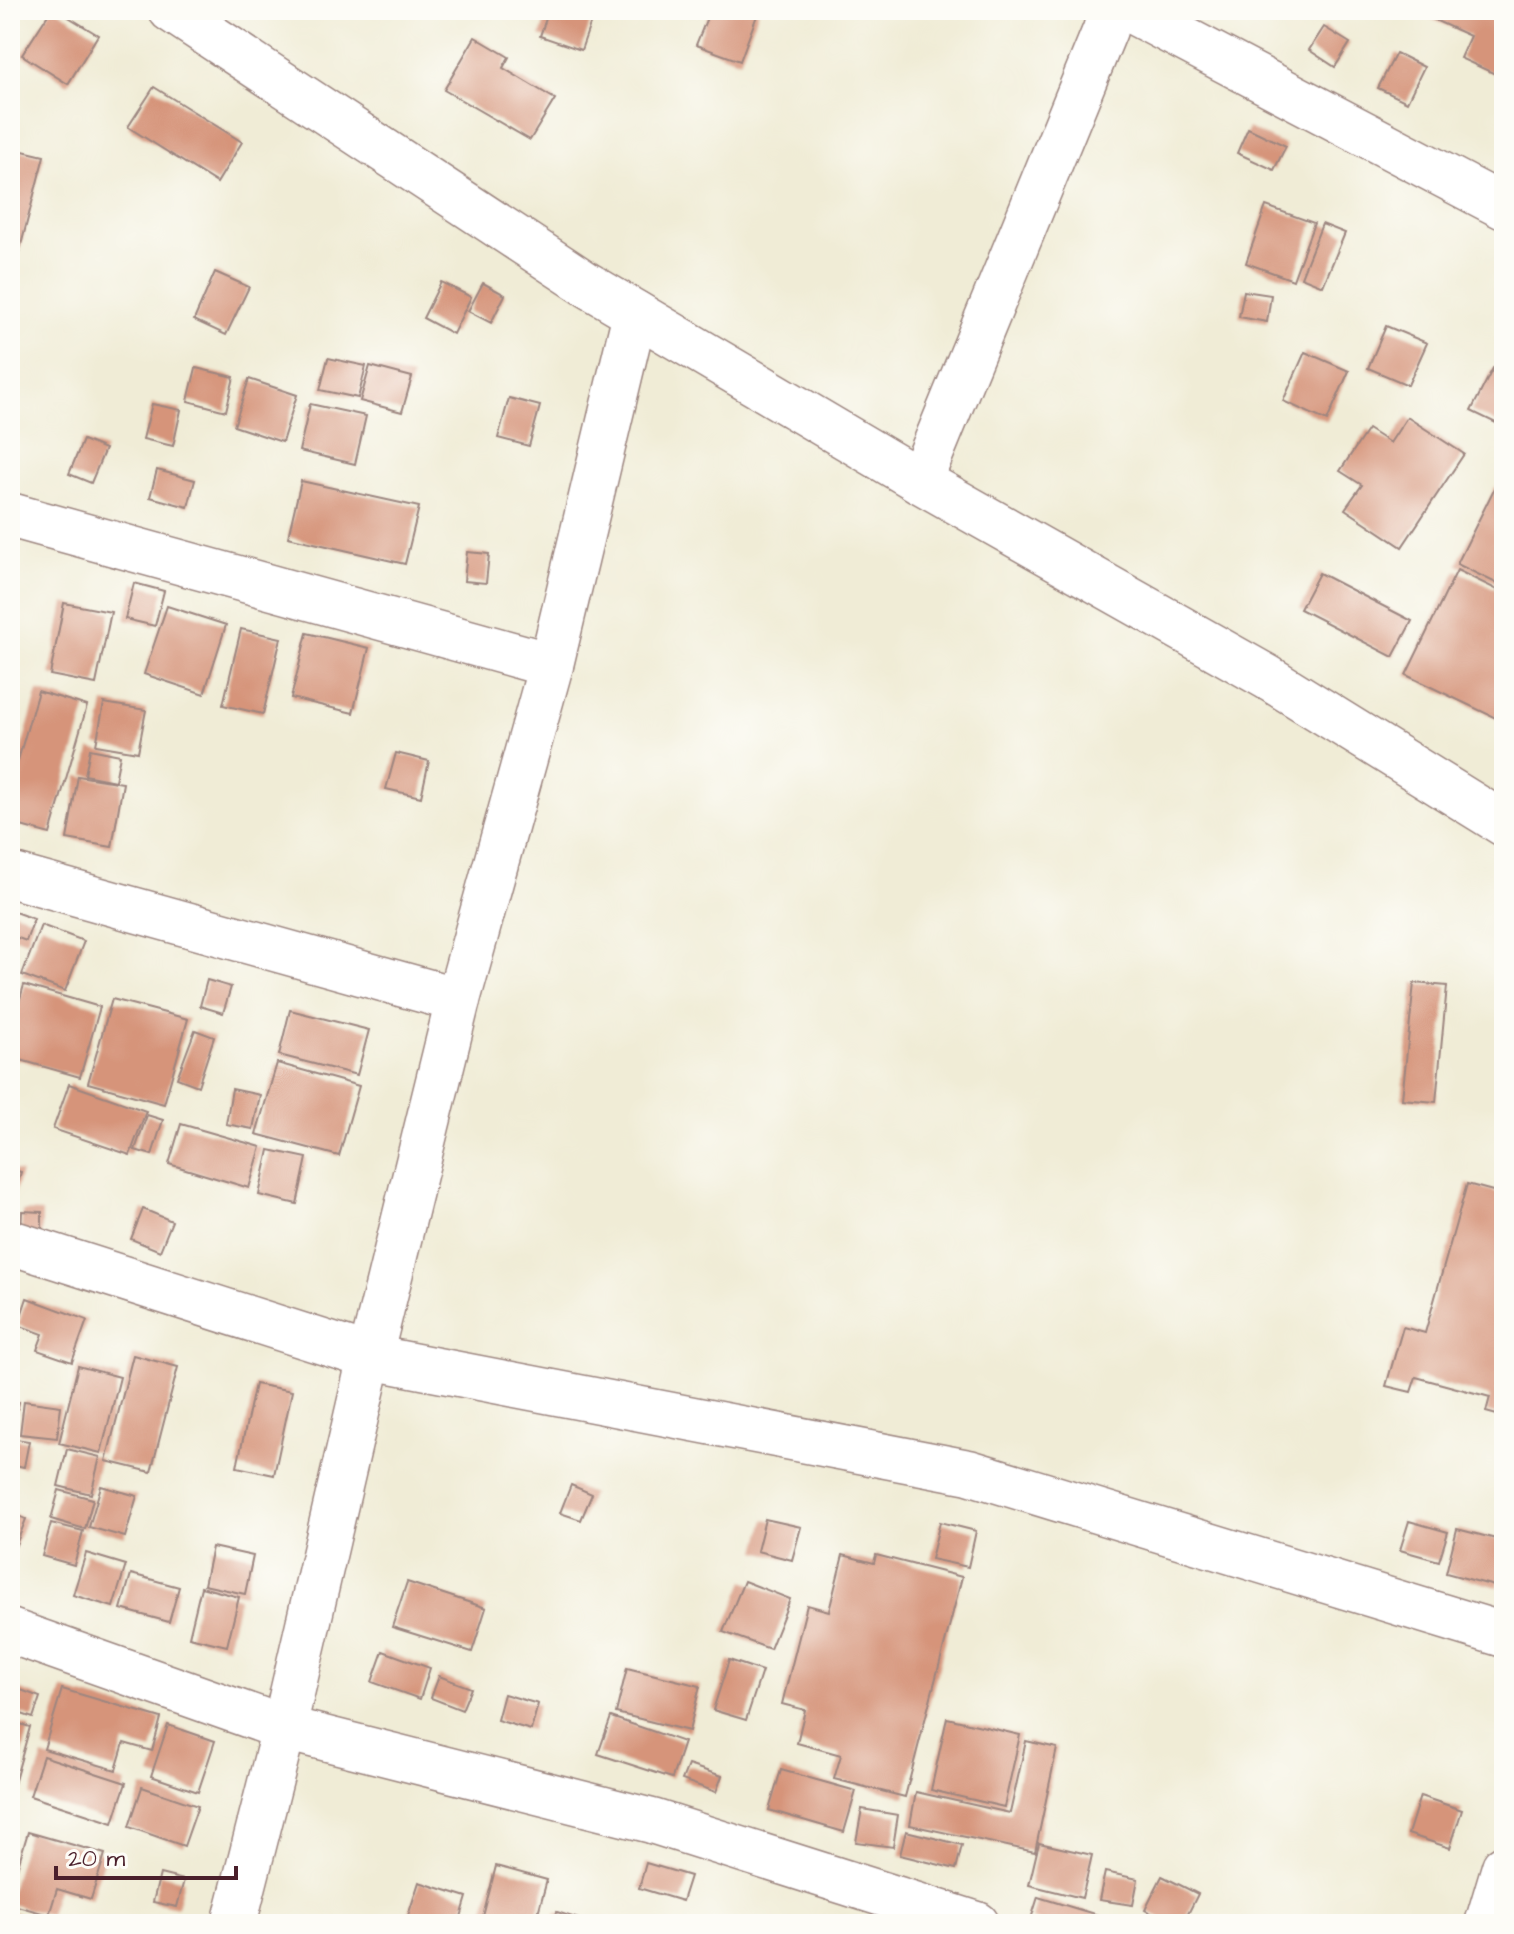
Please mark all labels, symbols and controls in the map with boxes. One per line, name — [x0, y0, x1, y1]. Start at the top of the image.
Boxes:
scale bar — [56, 1830, 236, 1880]
text: 20 m — [68, 1842, 125, 1876]

